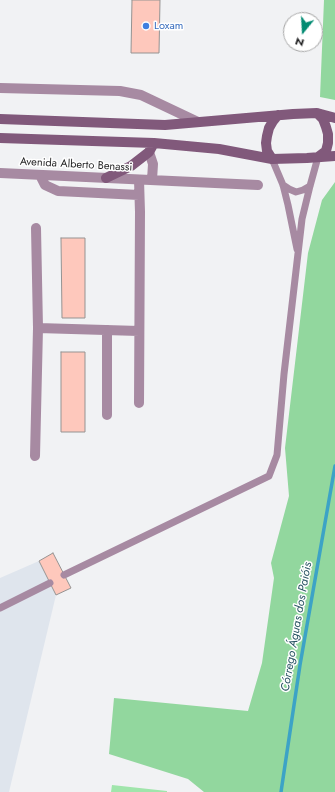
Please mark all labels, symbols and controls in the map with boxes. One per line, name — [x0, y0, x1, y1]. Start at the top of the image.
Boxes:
north arrow — [283, 12, 323, 52]
place label: Loxam — [154, 19, 183, 33]
marker: Loxam — [141, 21, 151, 31]
text: N — [293, 34, 306, 51]
street label: Avenida Alberto Benassi — [19, 155, 133, 175]
water label: Córrego Águas dos Paióis — [279, 561, 315, 693]

